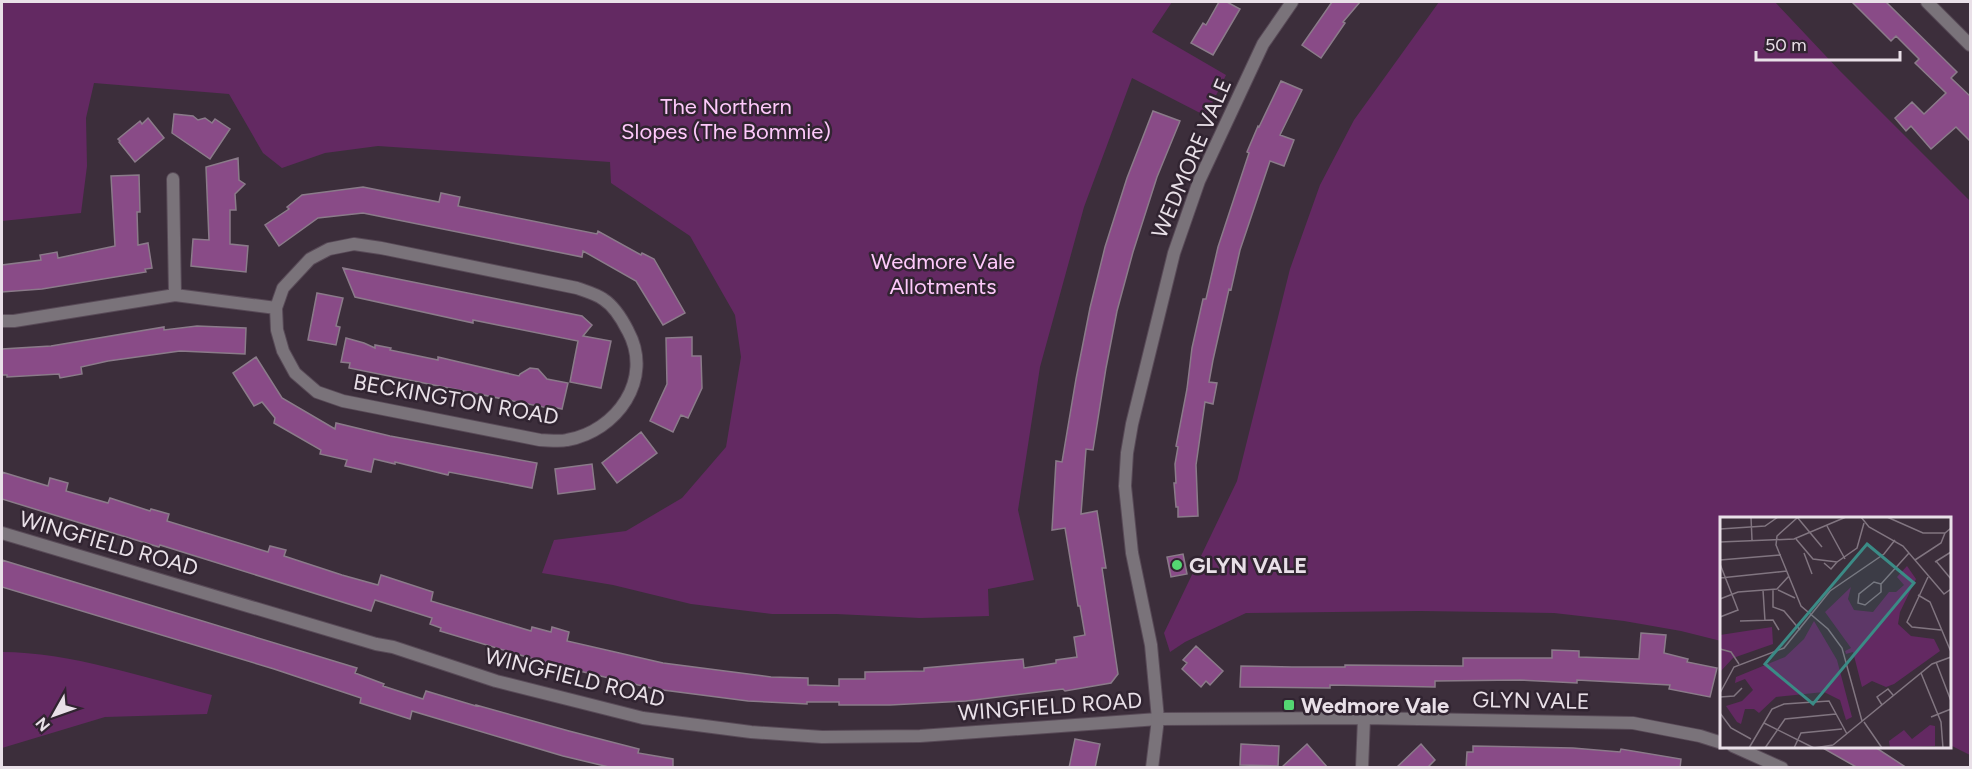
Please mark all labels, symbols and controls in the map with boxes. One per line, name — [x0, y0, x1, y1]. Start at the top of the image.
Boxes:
scale bar — [1756, 24, 1900, 62]
text: 50 m — [1765, 34, 1807, 56]
street label: WEDMORE VALE — [1146, 74, 1237, 242]
park label: The Northern Slopes (The Bommie) — [621, 93, 831, 145]
park label: Wedmore Vale Allotments — [871, 248, 1015, 300]
street label: BECKINGTON ROAD — [351, 368, 561, 431]
street label: WINGFIELD ROAD — [16, 505, 201, 582]
inset map — [1720, 517, 1951, 748]
place label: GLYN VALE — [1189, 552, 1307, 579]
marker: GLYN VALE — [1170, 558, 1184, 572]
street label: WINGFIELD ROAD — [482, 642, 668, 713]
north arrow — [24, 685, 84, 745]
street label: GLYN VALE — [1472, 686, 1590, 715]
street label: WINGFIELD ROAD — [957, 687, 1143, 726]
place label: Wedmore Vale — [1301, 692, 1449, 719]
marker: Wedmore Vale — [1282, 698, 1296, 712]
text: N — [32, 713, 54, 735]

